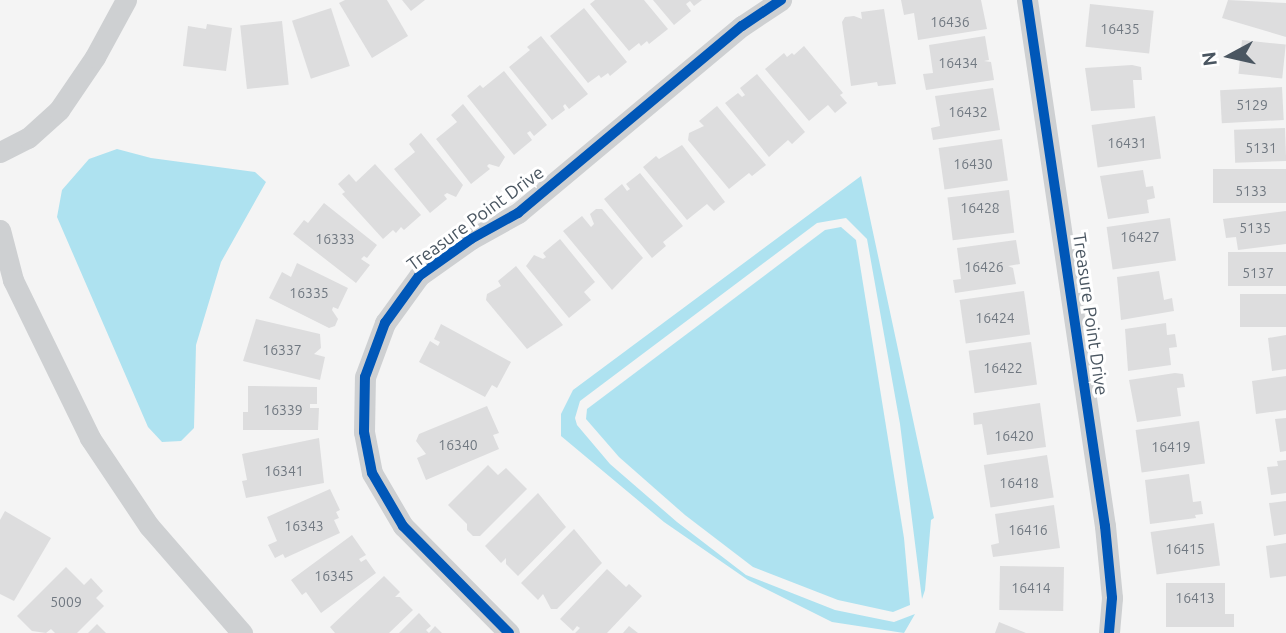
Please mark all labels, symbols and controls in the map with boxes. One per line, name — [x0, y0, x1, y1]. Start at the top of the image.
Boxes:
house number: 16436 — [930, 14, 970, 30]
house number: 16435 — [1100, 21, 1140, 37]
north arrow — [1195, 21, 1265, 91]
text: N — [1197, 50, 1221, 67]
house number: 16434 — [938, 55, 978, 71]
house number: 5129 — [1236, 97, 1268, 113]
house number: 16432 — [948, 104, 988, 120]
house number: 16431 — [1107, 135, 1147, 151]
house number: 5131 — [1245, 140, 1277, 156]
house number: 16430 — [953, 156, 993, 172]
street label: Treasure Point Drive — [402, 161, 548, 275]
house number: 5133 — [1235, 183, 1267, 199]
house number: 16428 — [960, 200, 1000, 216]
house number: 5135 — [1239, 220, 1271, 236]
house number: 16427 — [1120, 229, 1160, 245]
house number: 16333 — [315, 231, 355, 247]
street label: Treasure Point Drive — [1069, 231, 1113, 397]
house number: 16426 — [964, 259, 1004, 275]
house number: 5137 — [1242, 265, 1274, 281]
house number: 16335 — [289, 285, 329, 301]
house number: 16424 — [975, 310, 1015, 326]
house number: 16337 — [262, 342, 302, 358]
house number: 16422 — [983, 360, 1023, 376]
house number: 16339 — [263, 402, 303, 418]
house number: 16420 — [994, 428, 1034, 444]
house number: 16340 — [438, 437, 478, 453]
house number: 16419 — [1151, 439, 1191, 455]
house number: 16341 — [264, 463, 304, 479]
house number: 16418 — [999, 475, 1039, 491]
house number: 16343 — [284, 518, 324, 534]
house number: 16416 — [1008, 522, 1048, 538]
house number: 16415 — [1165, 541, 1205, 557]
house number: 16345 — [314, 568, 354, 584]
house number: 16414 — [1011, 580, 1051, 596]
house number: 16413 — [1175, 590, 1215, 606]
house number: 5009 — [50, 594, 82, 610]

